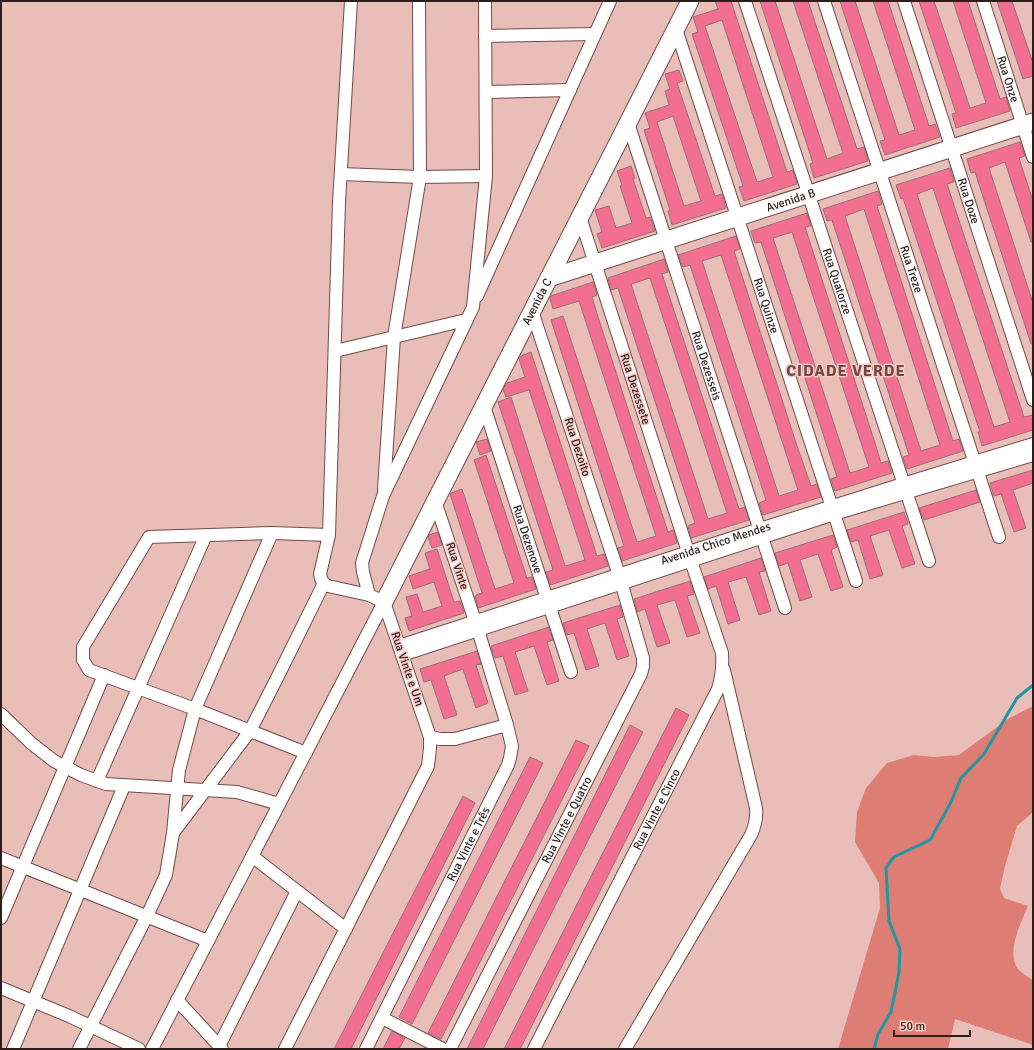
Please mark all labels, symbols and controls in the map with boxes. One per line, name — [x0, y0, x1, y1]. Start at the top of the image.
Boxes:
street label: Rua Onze — [994, 54, 1022, 104]
street label: Rua Doze — [954, 176, 983, 226]
street label: Avenida B — [764, 185, 817, 215]
street label: Rua Treze — [897, 243, 926, 295]
street label: Rua Quatorze — [819, 246, 855, 316]
street label: Avenida C — [519, 276, 555, 328]
street label: Rua Quinze — [750, 276, 782, 335]
street label: Rua Dezesseis — [688, 329, 725, 402]
street label: Rua Dezessete — [616, 352, 654, 426]
district label: CIDADE VERDE — [786, 361, 906, 381]
street label: Rua Dezoito — [560, 416, 594, 478]
street label: Rua Dezenove — [509, 503, 546, 575]
street label: Avenida Chico Mendes — [659, 519, 773, 568]
street label: Rua Vinte — [442, 540, 472, 592]
street label: Rua Vinte e Um — [387, 630, 427, 708]
street label: Rua Vinte e Cinco — [629, 766, 683, 853]
street label: Rua Vinte e Quatro — [538, 774, 595, 866]
street label: Rua Vinte e Três — [444, 805, 493, 884]
scale bar — [894, 1012, 970, 1038]
text: 50 m — [900, 1019, 925, 1034]

